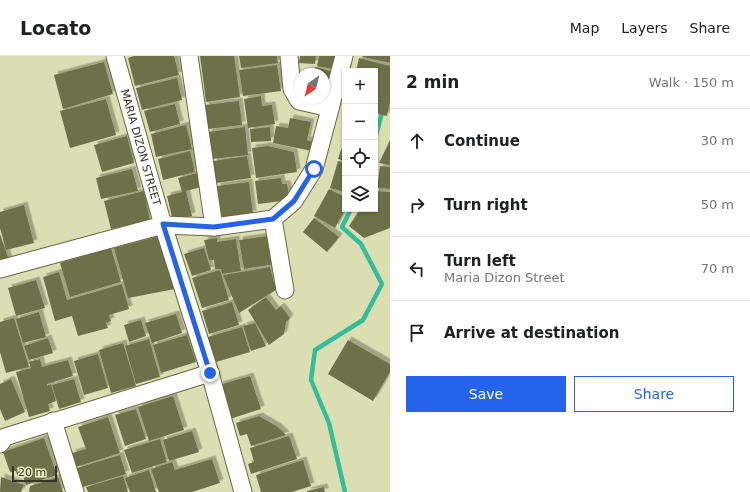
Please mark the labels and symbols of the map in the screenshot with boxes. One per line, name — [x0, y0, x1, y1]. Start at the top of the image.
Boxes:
north arrow — [294, 68, 330, 104]
street label: MARIA DIZON STREET — [118, 88, 164, 207]
route start — [305, 160, 323, 178]
route end — [201, 364, 219, 382]
scale bar — [12, 464, 57, 483]

